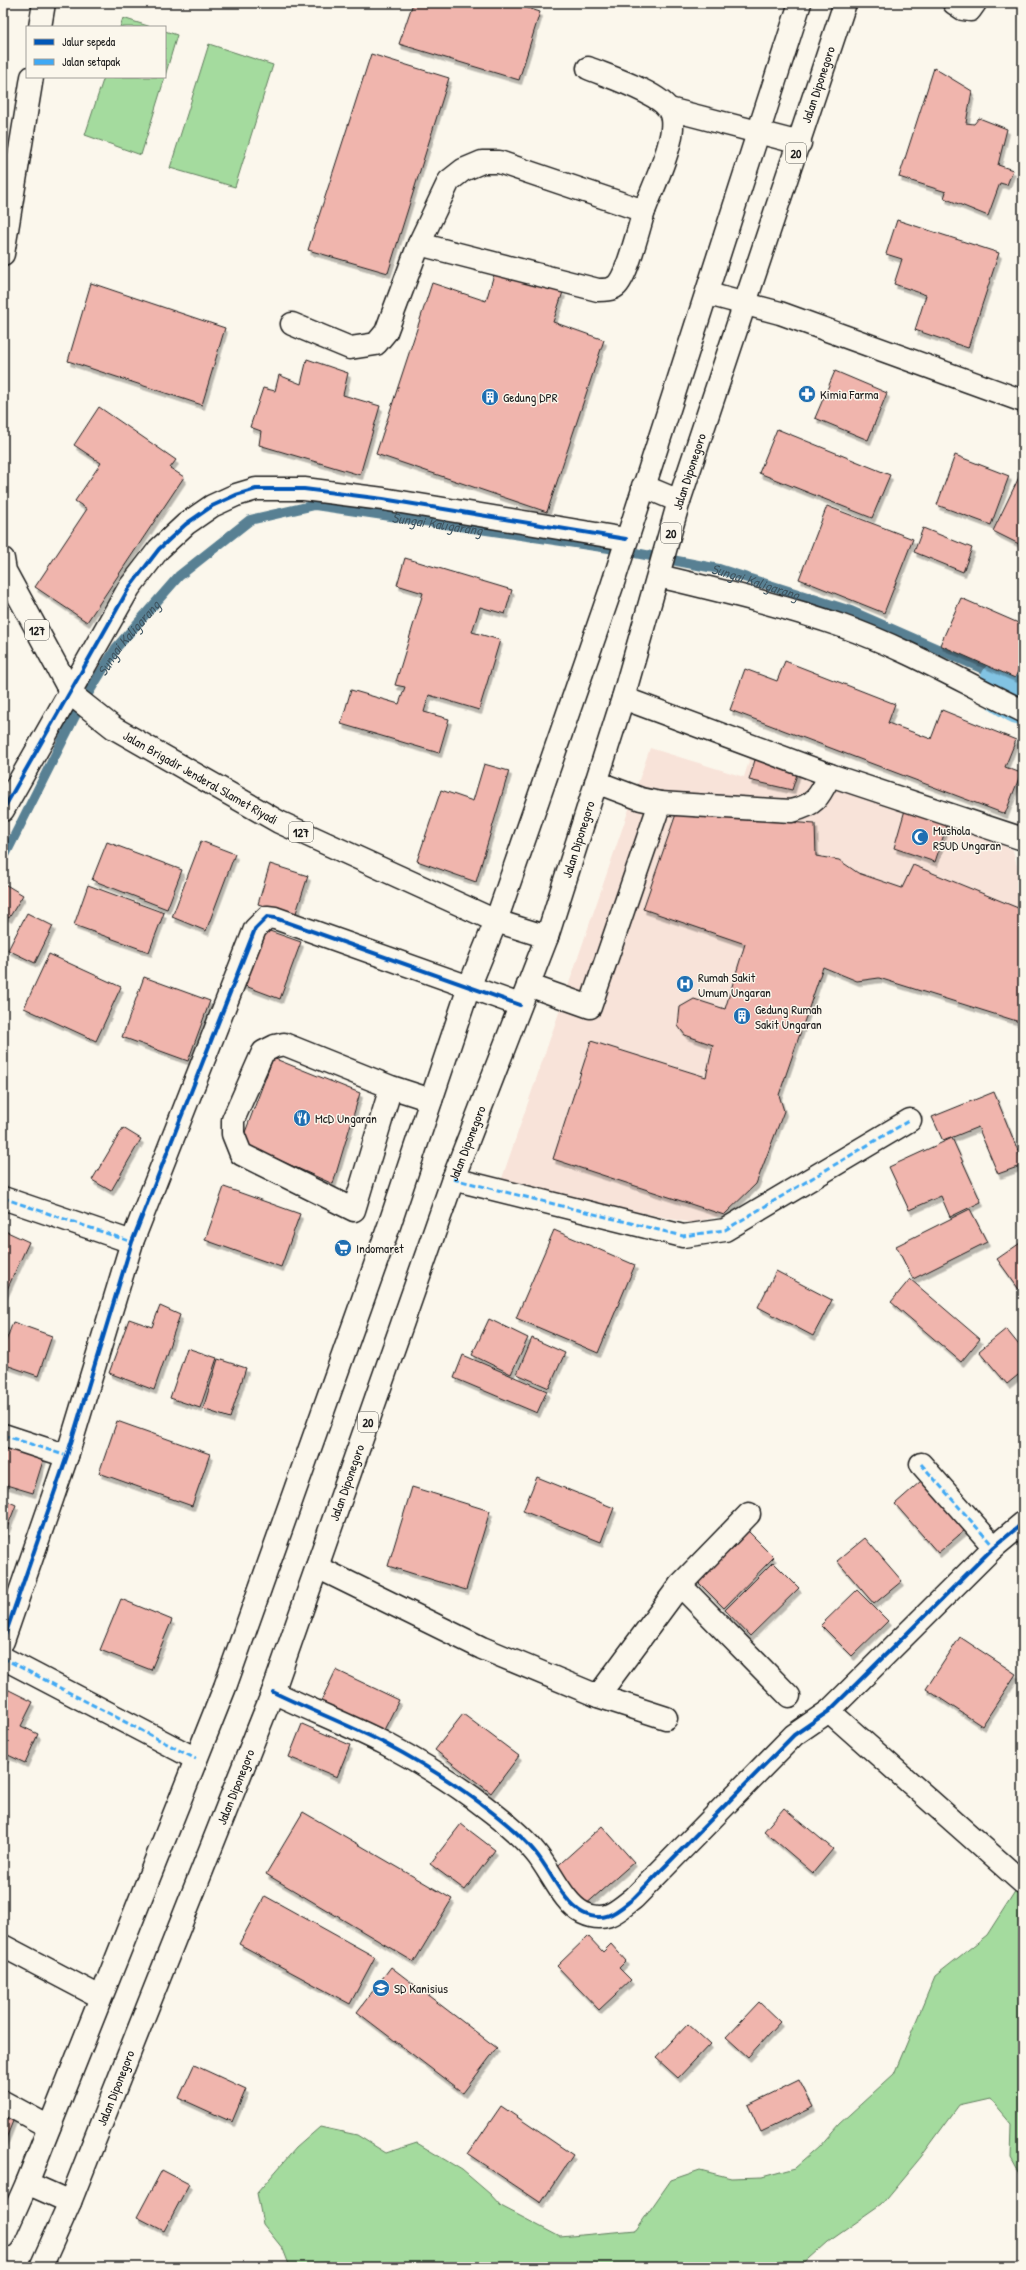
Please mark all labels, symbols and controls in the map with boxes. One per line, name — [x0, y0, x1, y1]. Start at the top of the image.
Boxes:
legend — [26, 26, 166, 78]
text: Jalur sepeda — [62, 33, 116, 50]
street label: Jalan Diponegoro — [797, 44, 839, 125]
text: Jalan setapak — [62, 53, 120, 70]
road number: 20 — [786, 143, 806, 163]
pharmacy icon: Kimia Farma — [797, 384, 817, 404]
place label: Kimia Farma — [820, 385, 878, 403]
building icon: Gedung DPR — [480, 387, 500, 407]
place label: Gedung DPR — [503, 388, 558, 406]
street label: Jalan Diponegoro — [668, 431, 710, 512]
water label: Sungai Kaligarang — [391, 507, 485, 540]
road number: 20 — [661, 523, 681, 543]
water label: Sungai Kaligarang — [710, 558, 803, 605]
water label: Sungai Kaligarang — [92, 595, 165, 679]
road number: 127 — [25, 620, 49, 640]
street label: Jalan Brigadir Jenderal Slamet Riyadi — [120, 726, 281, 829]
street label: Jalan Diponegoro — [557, 798, 599, 880]
place label: Mushola RSUD Ungaran — [933, 821, 1001, 854]
road number: 127 — [289, 822, 313, 842]
mosque icon: Mushola RSUD Ungaran — [910, 827, 930, 847]
place label: Rumah Sakit Umum Ungaran — [698, 968, 771, 1001]
hospital icon: Rumah Sakit Umum Ungaran — [675, 974, 695, 994]
place label: Gedung Rumah Sakit Ungaran — [755, 1000, 822, 1033]
building icon: Gedung Rumah Sakit Ungaran — [732, 1006, 752, 1026]
street label: Jalan Diponegoro — [444, 1103, 490, 1184]
restaurant icon: McD Ungaran — [292, 1108, 312, 1128]
place label: McD Ungaran — [315, 1109, 377, 1127]
supermarket icon: Indomaret — [333, 1238, 353, 1258]
place label: Indomaret — [356, 1239, 404, 1257]
road number: 20 — [358, 1412, 378, 1432]
street label: Jalan Diponegoro — [325, 1442, 368, 1523]
street label: Jalan Diponegoro — [212, 1746, 258, 1827]
school or university icon: SD Kanisius — [371, 1978, 391, 1998]
place label: SD Kanisius — [394, 1979, 448, 1997]
street label: Jalan Diponegoro — [92, 2048, 139, 2128]

